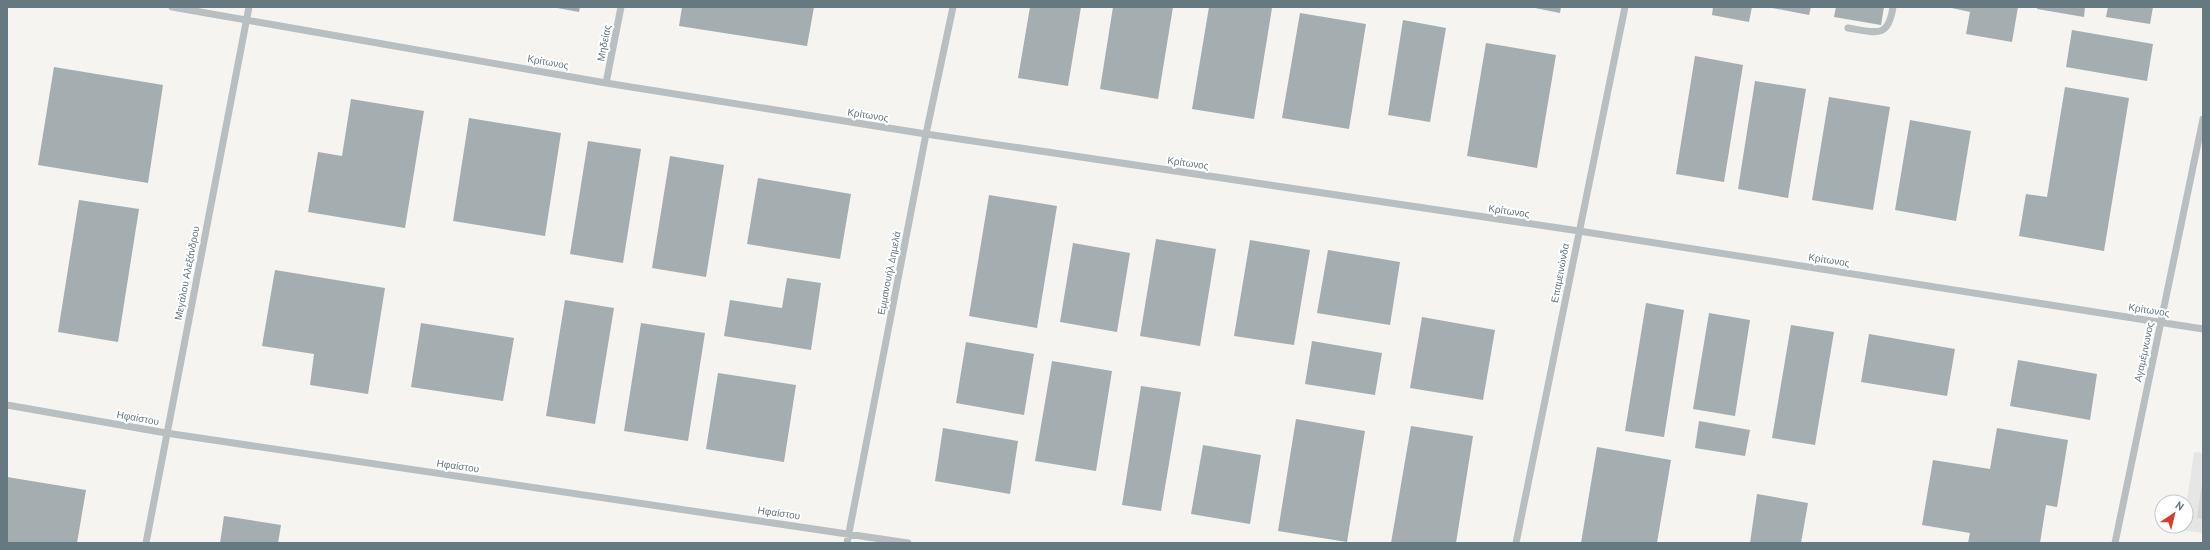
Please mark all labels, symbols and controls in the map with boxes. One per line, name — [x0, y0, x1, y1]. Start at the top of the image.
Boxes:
street label: Μηδείας — [594, 24, 614, 62]
street label: Κρίτωνος — [526, 52, 570, 72]
street label: Κρίτωνος — [846, 105, 890, 125]
street label: Κρίτωνος — [1167, 154, 1210, 172]
street label: Κρίτωνος — [1488, 202, 1531, 220]
street label: Μεγάλου Αλεξάνδρου — [172, 225, 202, 321]
street label: Εμμανουήλ Δημελά — [875, 230, 903, 316]
street label: Επαμεινώνδα — [1548, 242, 1572, 304]
street label: Κρίτωνος — [1807, 250, 1851, 270]
street label: Κρίτωνος — [2127, 300, 2171, 320]
street label: Αγαμέμνωνος — [2131, 321, 2157, 383]
street label: Ηφαίστου — [116, 408, 160, 428]
street label: Ηφαίστου — [436, 457, 480, 475]
north arrow — [2154, 494, 2194, 534]
text: N — [2173, 498, 2187, 514]
street label: Ηφαίστου — [757, 504, 801, 522]

